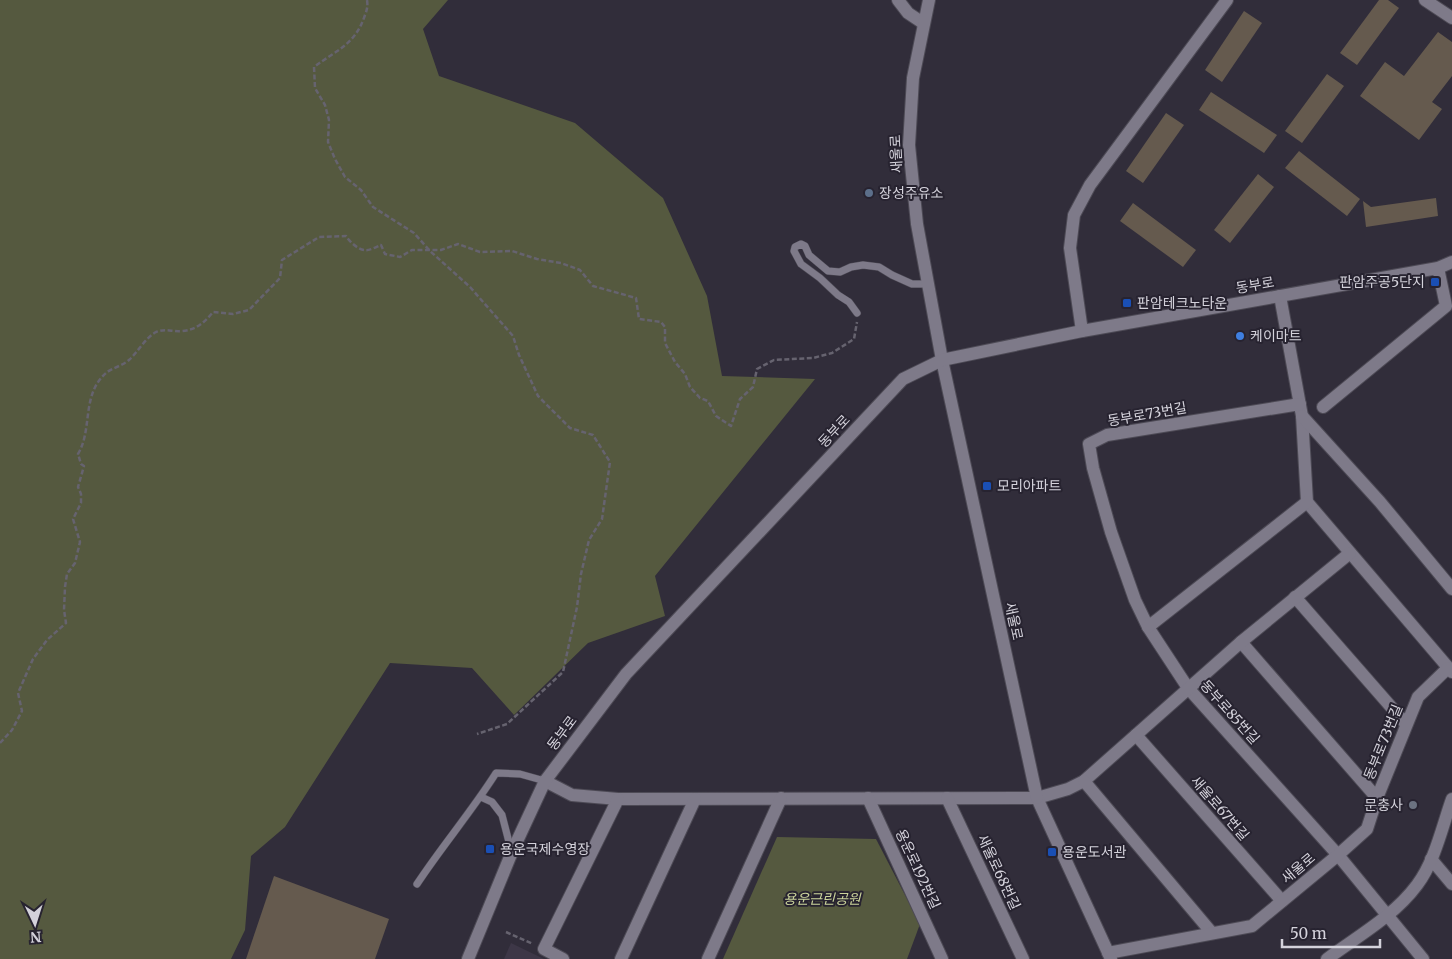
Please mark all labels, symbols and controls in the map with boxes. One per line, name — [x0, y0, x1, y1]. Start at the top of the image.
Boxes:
street label: 새울로 — [886, 134, 906, 174]
place label: 장성주유소 — [879, 184, 944, 202]
marker: 장성주유소 — [863, 187, 875, 199]
street label: 동부로 — [1234, 273, 1276, 297]
place label: 판암주공5단지 — [1340, 273, 1425, 291]
marker: 판암주공5단지 — [1429, 276, 1441, 288]
place label: 판암테크노타운 — [1137, 294, 1227, 312]
marker: 판암테크노타운 — [1121, 297, 1133, 309]
place label: 케이마트 — [1250, 327, 1302, 345]
marker: 케이마트 — [1234, 330, 1246, 342]
street label: 동부로73번길 — [1106, 398, 1188, 430]
street label: 동부로 — [814, 411, 854, 451]
place label: 모리아파트 — [997, 477, 1062, 495]
marker: 모리아파트 — [981, 480, 993, 492]
street label: 새울로 — [1001, 600, 1027, 642]
street label: 동부로85번길 — [1196, 676, 1264, 748]
street label: 동부로73번길 — [1360, 701, 1406, 783]
street label: 동부로 — [543, 712, 581, 754]
street label: 새울로67번길 — [1187, 772, 1253, 844]
place label: 문충사 — [1364, 796, 1403, 814]
marker: 문충사 — [1407, 799, 1419, 811]
street label: 용운로192번길 — [892, 826, 944, 912]
street label: 새울로68번길 — [974, 831, 1024, 913]
place label: 용운국제수영장 — [500, 840, 590, 858]
marker: 용운국제수영장 — [484, 843, 496, 855]
place label: 용운도서관 — [1062, 843, 1127, 861]
marker: 용운도서관 — [1046, 846, 1058, 858]
street label: 새울로 — [1277, 849, 1319, 887]
park label: 용운근린공원 — [783, 890, 862, 908]
north arrow — [10, 899, 60, 949]
scale bar — [1282, 916, 1380, 948]
text: 50 m — [1290, 924, 1327, 943]
text: N — [30, 928, 42, 946]

